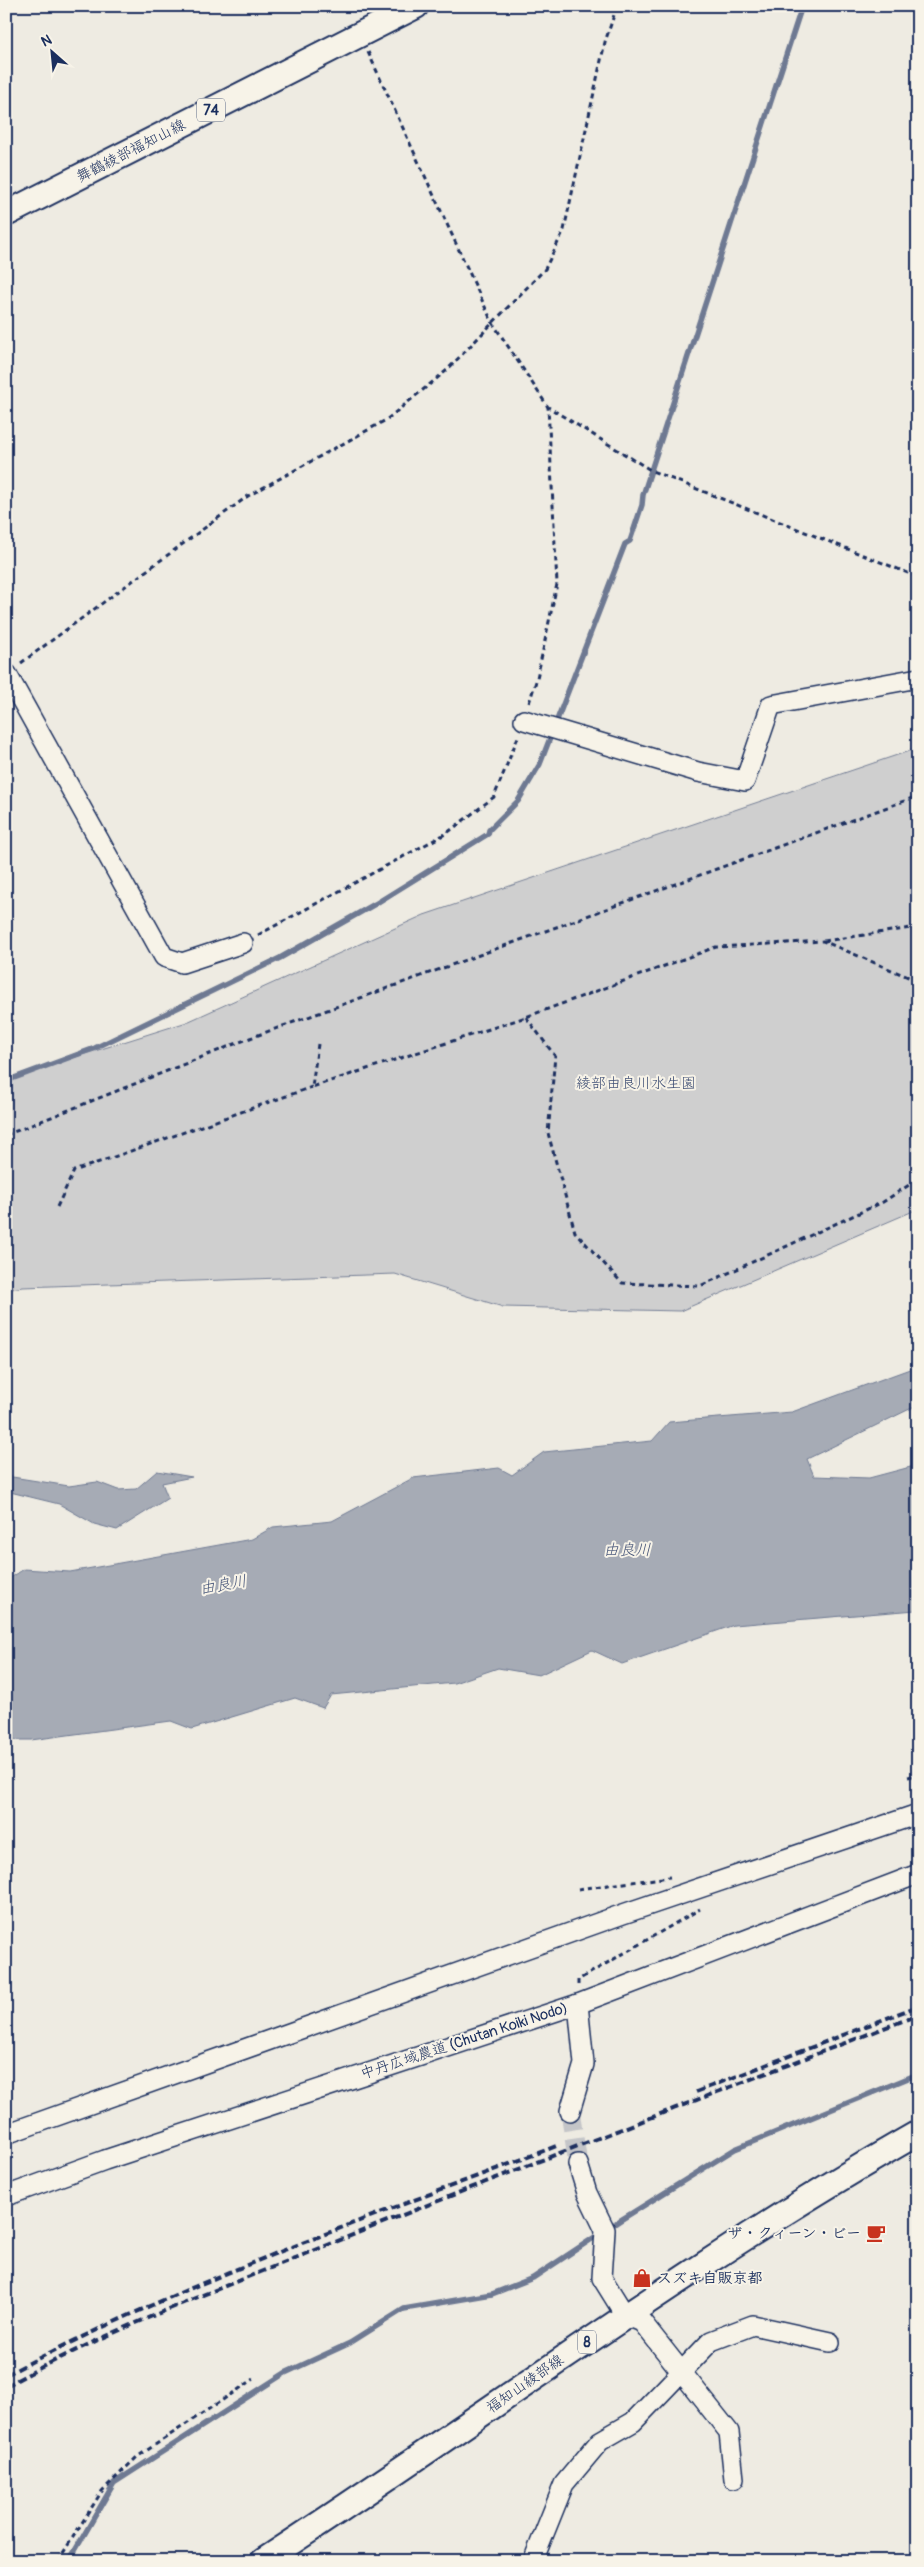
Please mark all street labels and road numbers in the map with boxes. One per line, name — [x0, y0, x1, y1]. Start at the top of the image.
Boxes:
road number: 74 — [197, 98, 225, 122]
street label: 舞鶴綾部福知山線 — [73, 115, 189, 187]
street label: 中丹広域農道 (Chutan Koiki Nodo) — [358, 1998, 570, 2084]
road number: 8 — [578, 2330, 596, 2354]
street label: 福知山綾部線 — [483, 2350, 567, 2418]

